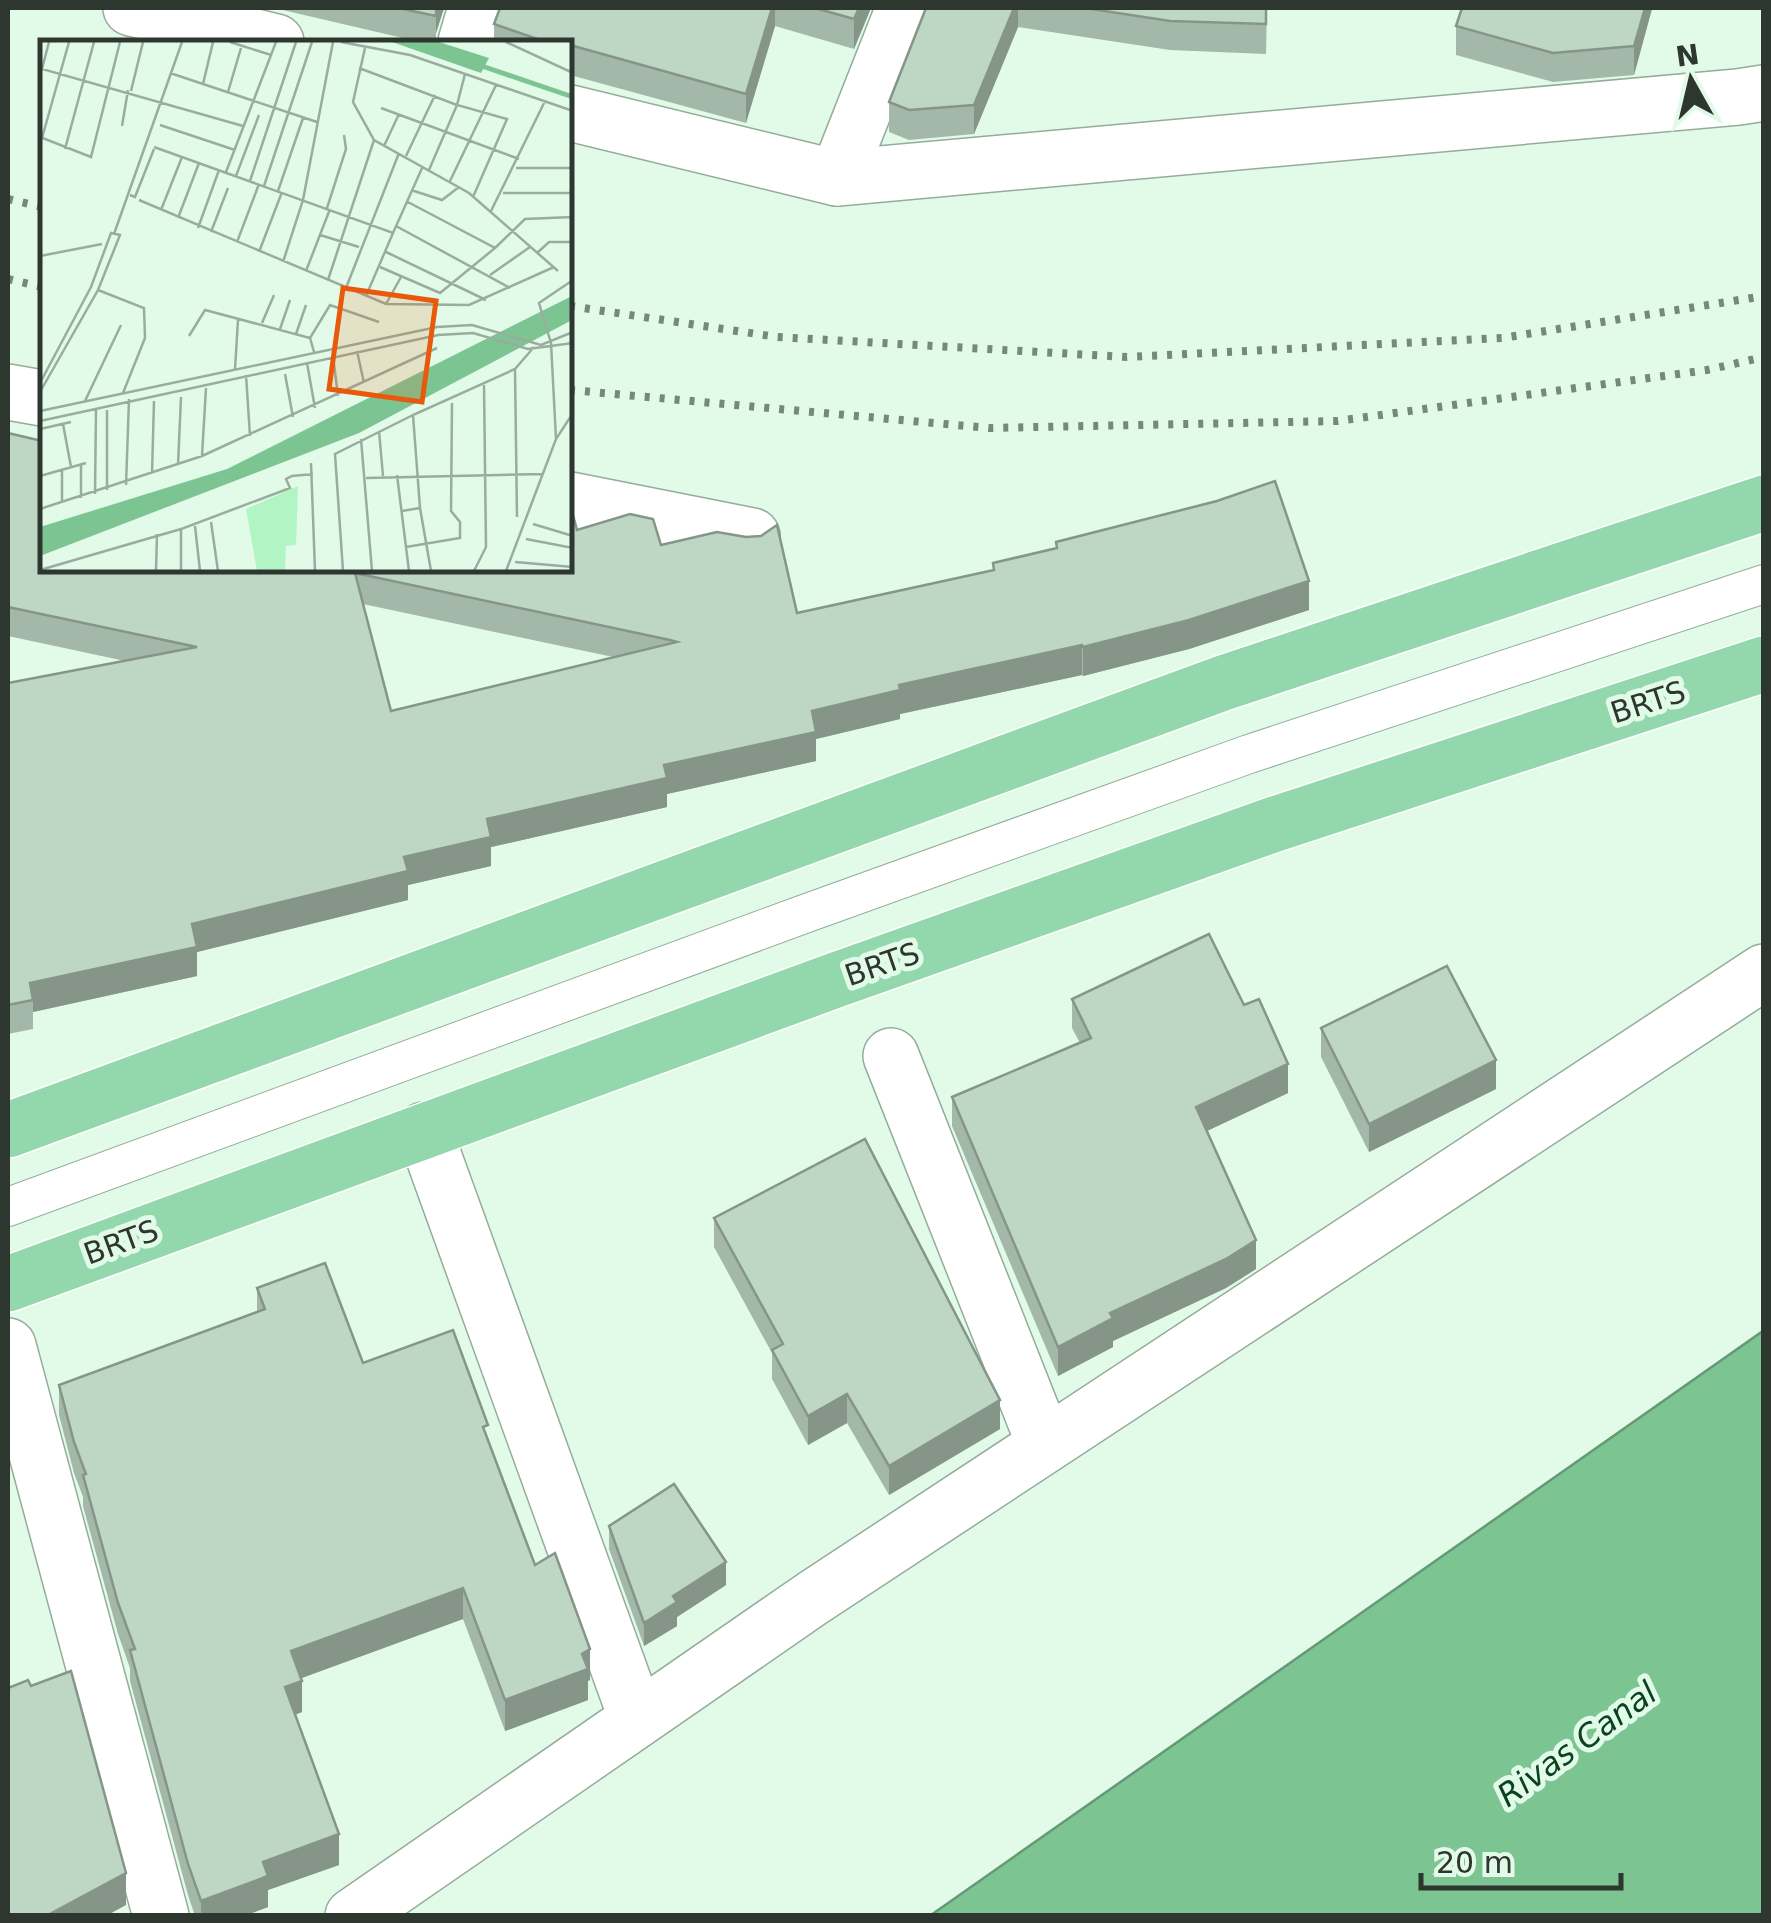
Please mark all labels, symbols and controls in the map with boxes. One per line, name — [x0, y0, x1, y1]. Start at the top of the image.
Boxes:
north arrow — [1641, 30, 1741, 130]
text: N — [1674, 38, 1701, 74]
inset map — [40, 40, 572, 572]
street label: BRTS — [1606, 674, 1690, 730]
street label: BRTS — [840, 935, 924, 993]
street label: BRTS — [79, 1212, 163, 1272]
water label: Rivas Canal — [1490, 1674, 1664, 1814]
scale bar — [1421, 1828, 1621, 1890]
text: 20 m — [1436, 1845, 1513, 1880]

